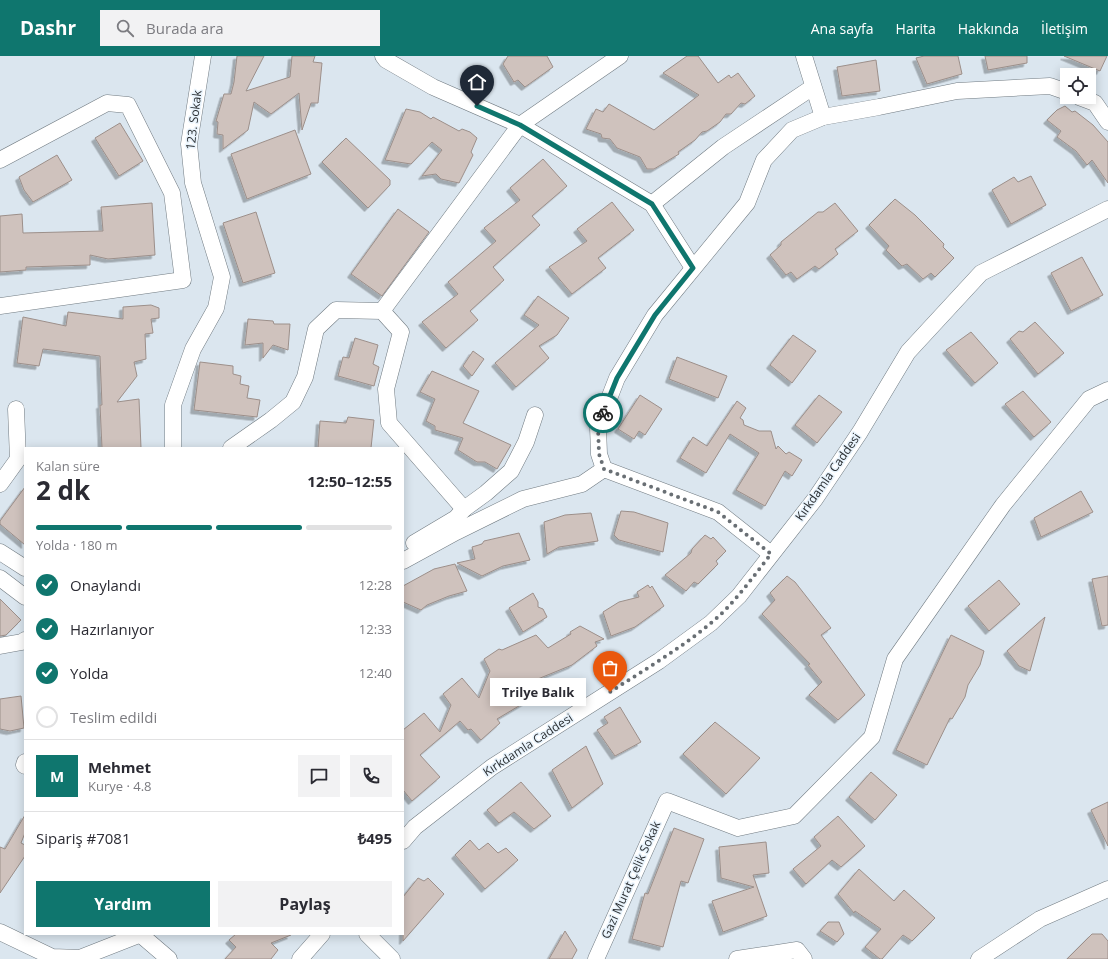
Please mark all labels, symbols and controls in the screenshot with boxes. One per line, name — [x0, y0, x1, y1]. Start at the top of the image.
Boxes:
search box — [100, 10, 380, 46]
text: Dashr — [20, 15, 76, 41]
icon: search — [114, 17, 136, 39]
text: Burada ara — [146, 18, 224, 38]
text: Ana sayfa — [811, 19, 874, 38]
text: Harita — [896, 19, 936, 38]
text: Hakkında — [958, 19, 1019, 38]
text: İletişim — [1041, 19, 1088, 38]
pin — [460, 65, 494, 106]
map controls — [1060, 68, 1096, 104]
button: locate — [1060, 68, 1096, 104]
icon: home — [466, 71, 488, 93]
street label: 123. Sokak — [181, 88, 206, 151]
courier — [583, 393, 623, 433]
icon: bike — [592, 402, 614, 424]
street label: Kırkdamla Caddesi — [791, 429, 864, 524]
text: Kalan süre — [36, 457, 100, 475]
text: 12:50–12:55 — [307, 471, 392, 491]
text: 2 dk — [36, 472, 90, 508]
text: Yolda · 180 m — [36, 536, 117, 554]
icon: check — [36, 574, 58, 596]
text: Onaylandı — [70, 575, 141, 595]
text: 12:28 — [359, 576, 392, 594]
icon: check — [36, 618, 58, 640]
text: Hazırlanıyor — [70, 619, 154, 639]
text: 12:33 — [359, 620, 392, 638]
pin — [593, 651, 627, 692]
icon: bag — [599, 657, 621, 679]
icon: check — [36, 662, 58, 684]
text: Yolda — [70, 663, 109, 683]
text: 12:40 — [359, 664, 392, 682]
callout: Trilye Balık — [490, 678, 586, 706]
text: Trilye Balık — [502, 683, 574, 701]
text: Teslim edildi — [70, 707, 157, 727]
street label: Kırkdamla Caddesi — [480, 709, 576, 780]
button: chat — [298, 755, 340, 797]
button: phone — [350, 755, 392, 797]
text: Mehmet — [88, 757, 151, 777]
text: M — [50, 766, 64, 786]
text: Kurye · 4.8 — [88, 777, 152, 795]
street label: Gazi Murat Çelik Sokak — [597, 818, 664, 941]
text: Sipariş #7081 — [36, 828, 130, 848]
text: ₺495 — [358, 828, 392, 848]
button: Yardım — [36, 881, 210, 927]
button: Paylaş — [218, 881, 392, 927]

